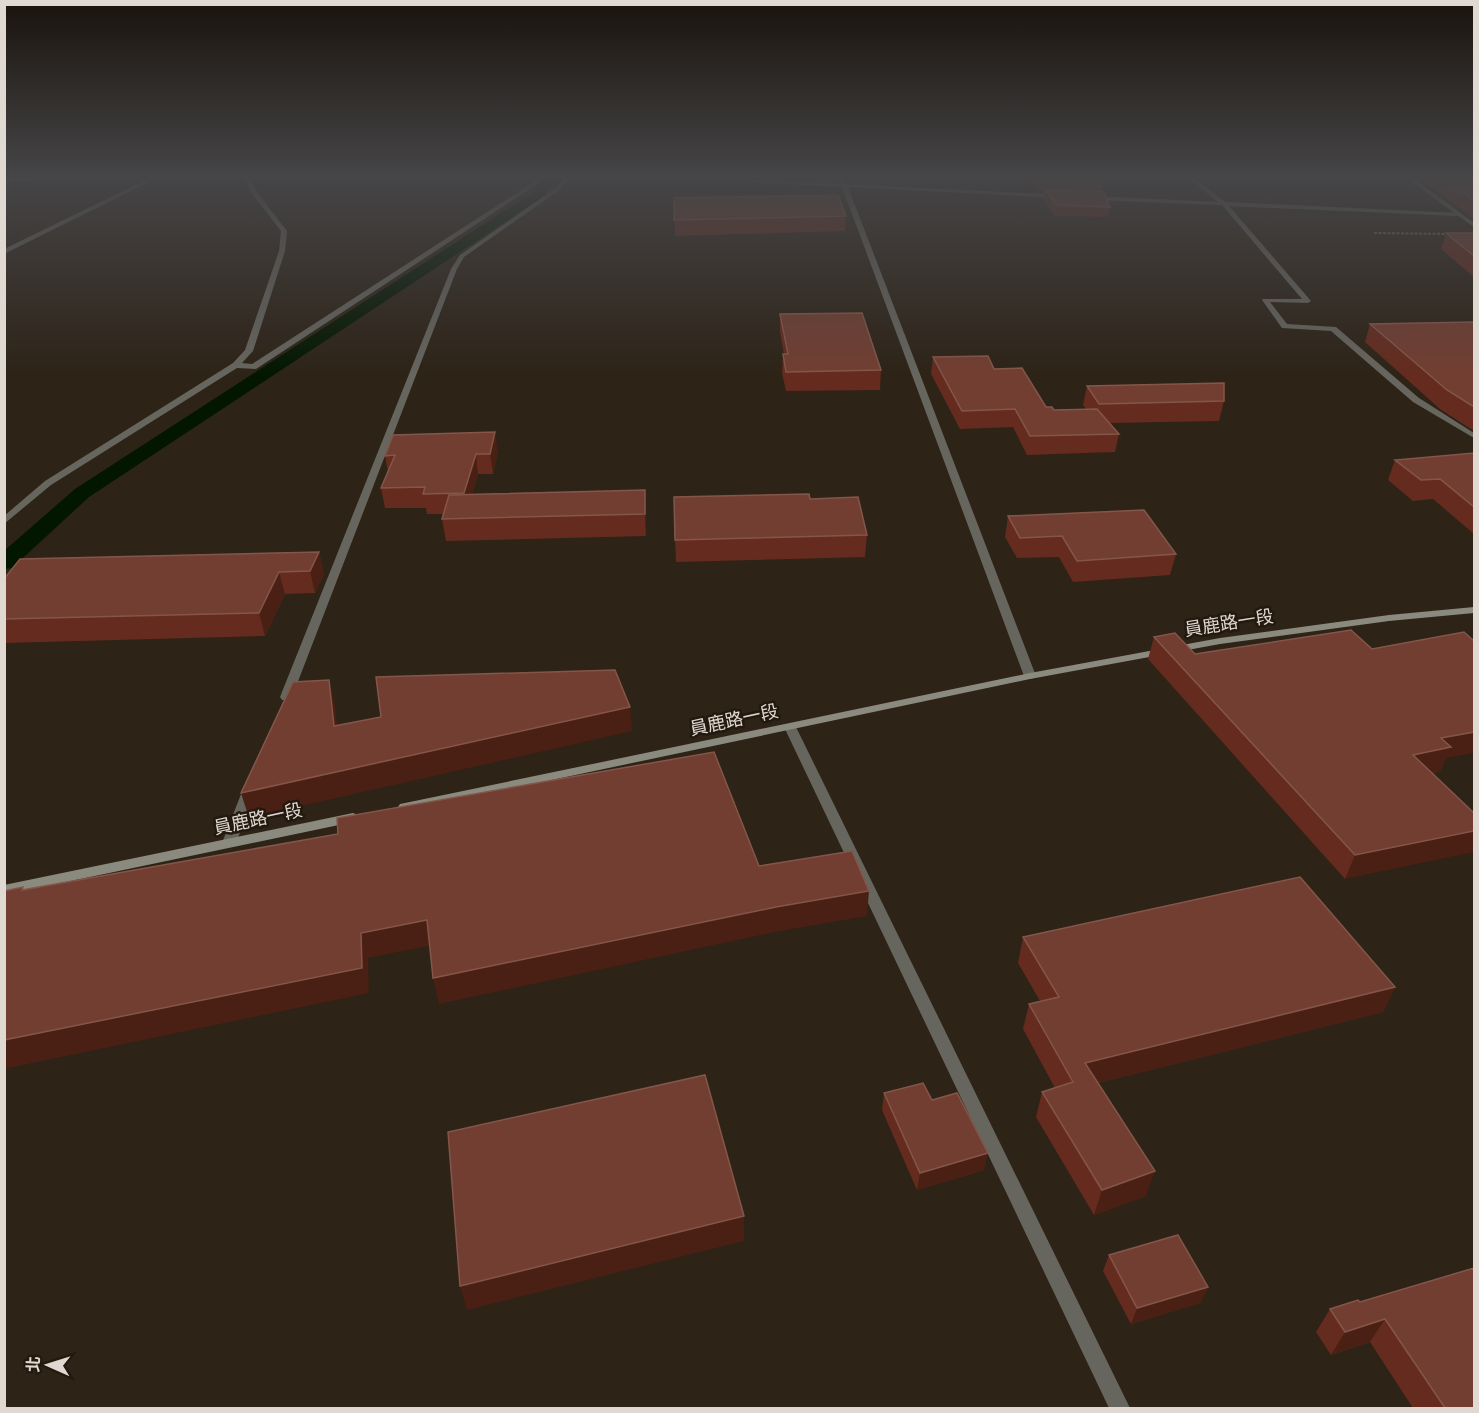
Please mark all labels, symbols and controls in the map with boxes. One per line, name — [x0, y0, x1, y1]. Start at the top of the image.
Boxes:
street label: 員鹿路一段 — [1182, 601, 1275, 642]
street label: 員鹿路一段 — [687, 696, 781, 741]
street label: 員鹿路一段 — [211, 795, 305, 840]
north arrow — [18, 1335, 78, 1395]
text: 北 — [20, 1356, 44, 1373]

